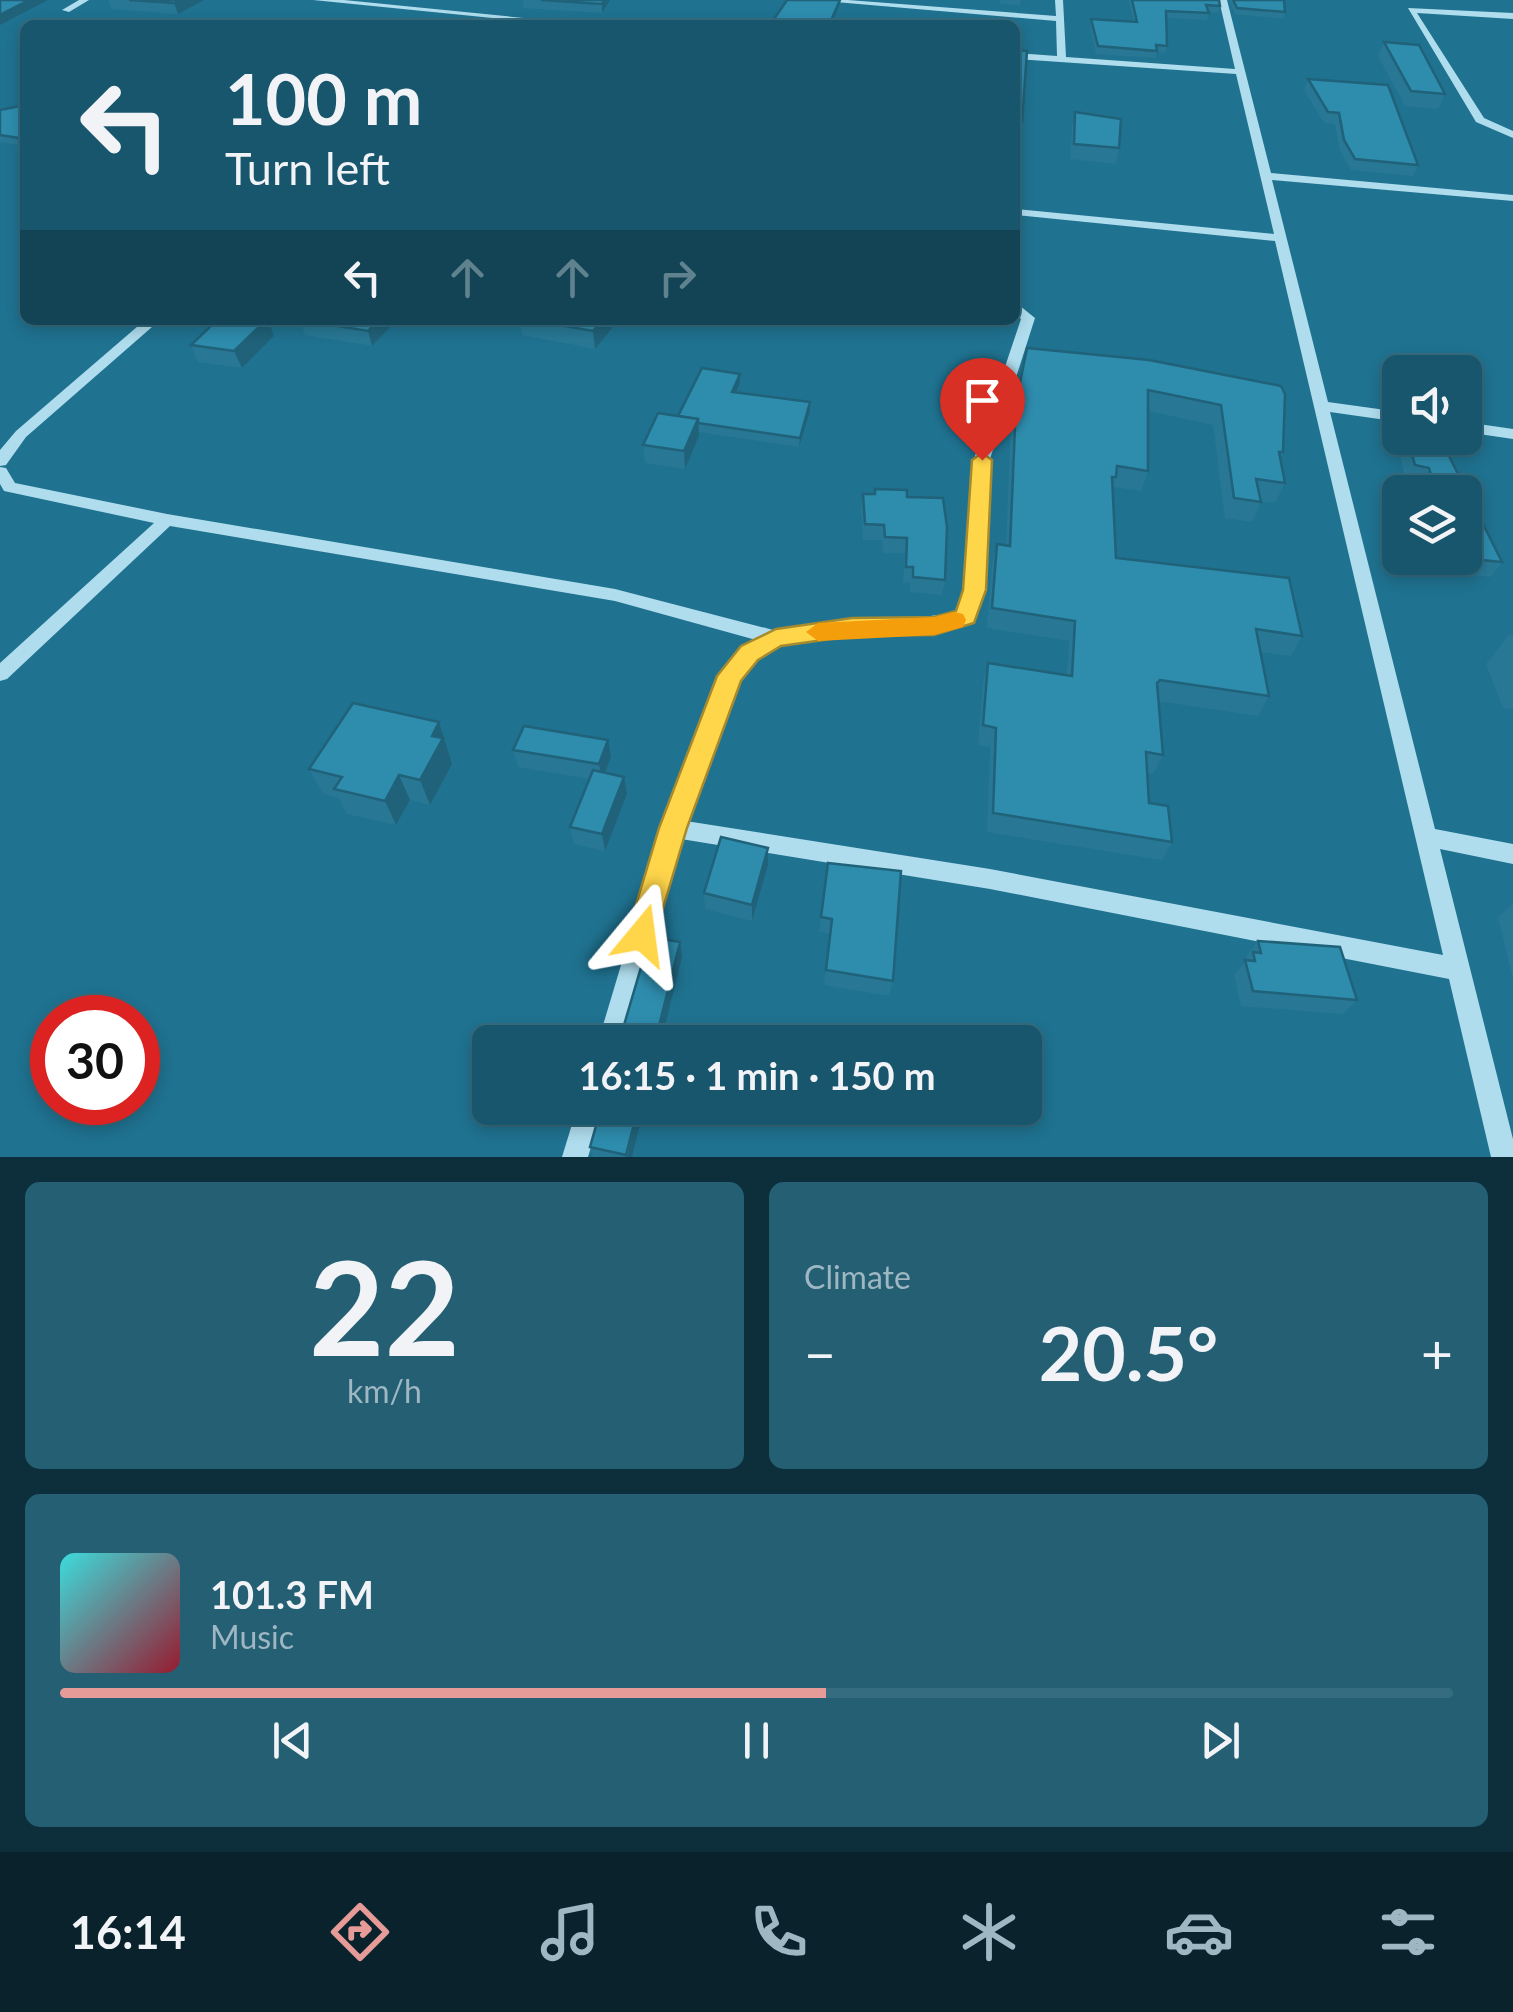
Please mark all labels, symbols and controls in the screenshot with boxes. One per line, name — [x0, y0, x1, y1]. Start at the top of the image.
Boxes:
text: 100 m — [225, 56, 422, 140]
icon: left — [60, 60, 190, 190]
text: Turn left — [225, 141, 390, 195]
icon: left — [335, 250, 390, 305]
icon: ahead — [440, 250, 495, 305]
icon: ahead — [545, 250, 600, 305]
icon: right — [650, 250, 705, 305]
map controls — [1382, 355, 1482, 575]
button: sound — [1382, 355, 1482, 455]
pin — [940, 358, 1025, 461]
icon: arrive — [955, 373, 1010, 428]
button: layers — [1382, 475, 1482, 575]
position arrow — [590, 883, 694, 987]
speed limit sign: 30 — [30, 995, 160, 1125]
text: 16:15 · 1 min · 150 m — [578, 1052, 936, 1098]
text: 22 — [309, 1228, 460, 1384]
text: Climate — [804, 1257, 911, 1296]
text: 20.5° — [1039, 1307, 1218, 1397]
text: − — [804, 1320, 836, 1386]
text: + — [1421, 1320, 1453, 1386]
text: km/h — [347, 1371, 422, 1410]
text: 101.3 FM — [210, 1571, 374, 1617]
text: Music — [210, 1617, 294, 1656]
icon: previous — [265, 1713, 320, 1768]
icon: pause — [729, 1713, 784, 1768]
icon: next — [1193, 1713, 1248, 1768]
icon: directions — [325, 1897, 395, 1967]
icon: music — [535, 1897, 605, 1967]
icon: phone — [744, 1897, 814, 1967]
icon: climate — [954, 1897, 1024, 1967]
icon: car — [1164, 1897, 1234, 1967]
icon: filters — [1373, 1897, 1443, 1967]
text: 16:14 — [70, 1905, 186, 1959]

